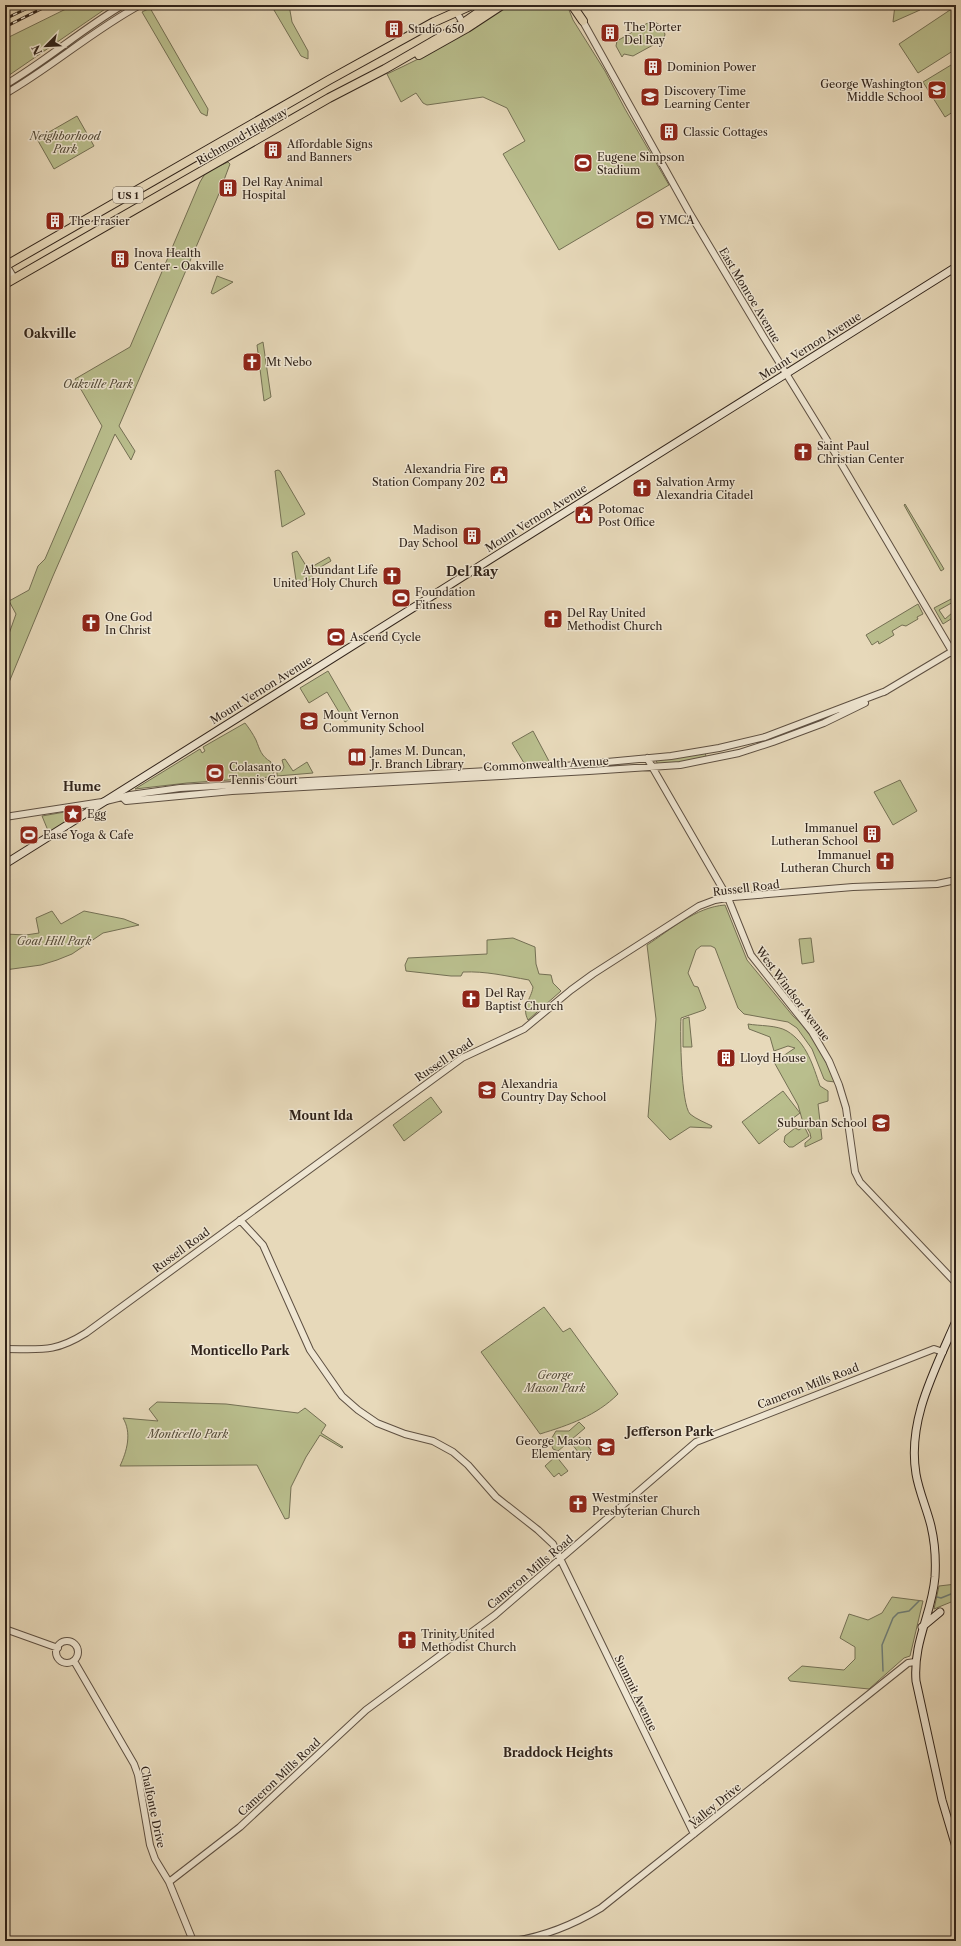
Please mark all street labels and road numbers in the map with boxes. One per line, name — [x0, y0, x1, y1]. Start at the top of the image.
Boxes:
street label: Richmond Highway — [194, 104, 291, 168]
road number: US 1 — [113, 187, 143, 203]
street label: East Monroe Avenue — [716, 245, 784, 345]
street label: Mount Vernon Avenue — [756, 309, 864, 383]
street label: Mount Vernon Avenue — [482, 481, 590, 555]
street label: Mount Vernon Avenue — [207, 653, 315, 727]
street label: Commonwealth Avenue — [483, 754, 609, 774]
street label: Russell Road — [712, 877, 781, 899]
street label: West Windsor Avenue — [752, 943, 833, 1044]
street label: Russell Road — [412, 1035, 476, 1085]
street label: Russell Road — [150, 1224, 213, 1275]
street label: Cameron Mills Road — [755, 1360, 861, 1412]
street label: Cameron Mills Road — [484, 1532, 576, 1612]
street label: Summit Avenue — [612, 1653, 660, 1733]
street label: Cameron Mills Road — [235, 1735, 323, 1819]
street label: Chalfonte Drive — [137, 1765, 169, 1849]
street label: Valley Drive — [686, 1780, 744, 1831]

